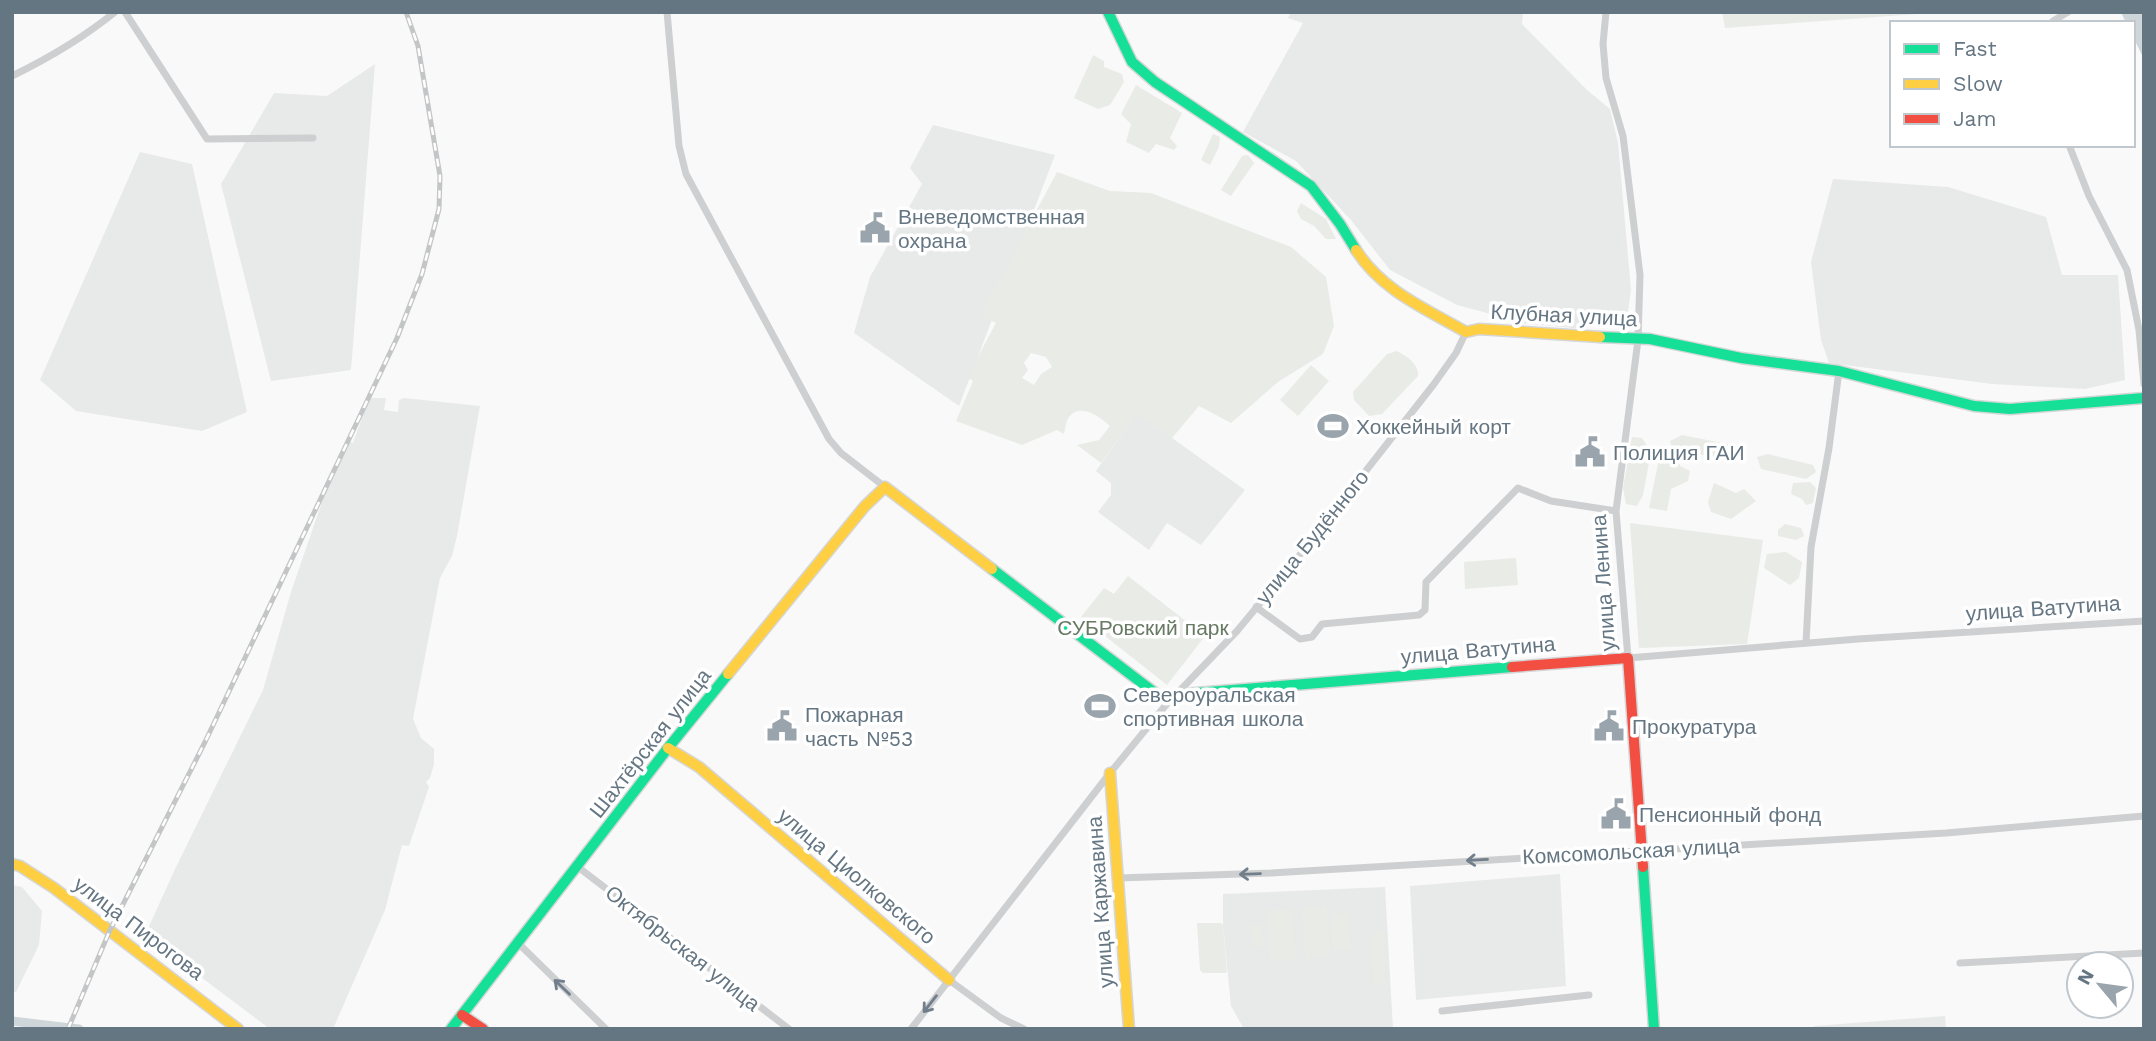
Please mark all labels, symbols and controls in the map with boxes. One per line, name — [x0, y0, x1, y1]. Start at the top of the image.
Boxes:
legend — [1890, 21, 2135, 147]
text: Fast — [1953, 36, 1997, 61]
text: Slow — [1953, 71, 2003, 96]
text: Jam — [1953, 106, 1996, 131]
place label: Вневедомственная охрана — [898, 204, 1085, 253]
public building icon: Вневедомственная охрана — [858, 211, 892, 245]
street label: Клубная улица — [1490, 299, 1638, 331]
sports icon: Хоккейный корт — [1316, 409, 1350, 443]
place label: Хоккейный корт — [1356, 414, 1511, 439]
public building icon: Полиция ГАИ — [1573, 435, 1607, 469]
place label: Полиция ГАИ — [1613, 440, 1745, 465]
street label: улица Будённого — [1250, 465, 1374, 609]
street label: улица Ленина — [1586, 514, 1620, 652]
street label: улица Ватутина — [1965, 590, 2122, 626]
park label: СУБРовский парк — [1057, 615, 1230, 640]
street label: улица Ватутина — [1400, 631, 1557, 669]
street label: Шахтёрская улица — [584, 663, 716, 823]
place label: Североуральская спортивная школа — [1123, 682, 1304, 731]
sports icon: Североуральская спортивная школа — [1083, 689, 1117, 723]
place label: Пожарная часть №53 — [805, 702, 913, 751]
public building icon: Пожарная часть №53 — [765, 709, 799, 743]
public building icon: Прокуратура — [1592, 709, 1626, 743]
place label: Прокуратура — [1632, 714, 1757, 739]
public building icon: Пенсионный фонд — [1599, 797, 1633, 831]
place label: Пенсионный фонд — [1639, 802, 1821, 827]
street label: улица Циолковского — [773, 803, 941, 949]
street label: улица Каржавина — [1081, 815, 1118, 989]
street label: Комсомольская улица — [1522, 833, 1741, 869]
one-way arrow — [1465, 853, 1488, 866]
one-way arrow — [1238, 867, 1261, 880]
street label: улица Пирогова — [69, 871, 209, 985]
street label: Октябрьская улица — [601, 880, 766, 1016]
north arrow — [2065, 950, 2135, 1020]
text: N — [2072, 965, 2099, 989]
one-way arrow — [554, 978, 571, 995]
one-way arrow — [923, 995, 938, 1013]

